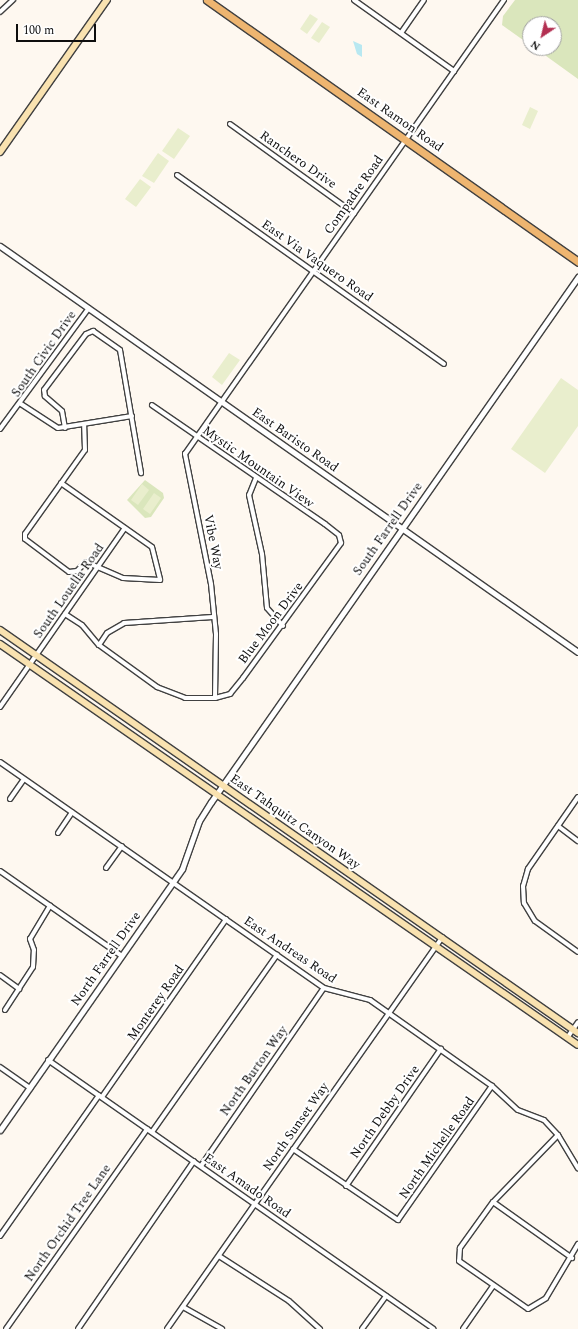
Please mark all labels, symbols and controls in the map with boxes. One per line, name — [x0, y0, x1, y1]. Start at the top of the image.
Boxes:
scale bar — [18, 16, 98, 42]
north arrow — [522, 16, 562, 56]
text: 100 m — [23, 21, 54, 40]
text: N — [527, 36, 544, 55]
street label: East Ramon Road — [354, 84, 446, 156]
street label: Ranchero Drive — [257, 128, 339, 192]
street label: Compadre Road — [321, 153, 387, 237]
street label: East Via Vaquero Road — [258, 217, 376, 305]
street label: South Civic Drive — [8, 308, 80, 400]
street label: East Baristo Road — [249, 404, 341, 476]
street label: Mystic Mountain View — [199, 423, 317, 511]
street label: South Farrell Drive — [350, 479, 426, 579]
street label: Vibe Way — [200, 513, 226, 571]
street label: South Louella Road — [30, 541, 108, 641]
street label: Blue Moon Drive — [235, 579, 307, 667]
street label: East Tahquitz Canyon Way — [227, 771, 363, 873]
street label: North Farrell Drive — [68, 909, 144, 1009]
street label: East Andreas Road — [241, 913, 339, 987]
street label: Monterey Road — [124, 962, 188, 1044]
street label: North Burton Way — [217, 1023, 291, 1119]
street label: North Debby Drive — [347, 1062, 423, 1162]
street label: North Sunset Way — [260, 1080, 332, 1174]
street label: North Michelle Road — [396, 1094, 478, 1202]
street label: East Amado Road — [201, 1150, 293, 1222]
street label: North Orchid Tree Lane — [22, 1161, 114, 1285]

